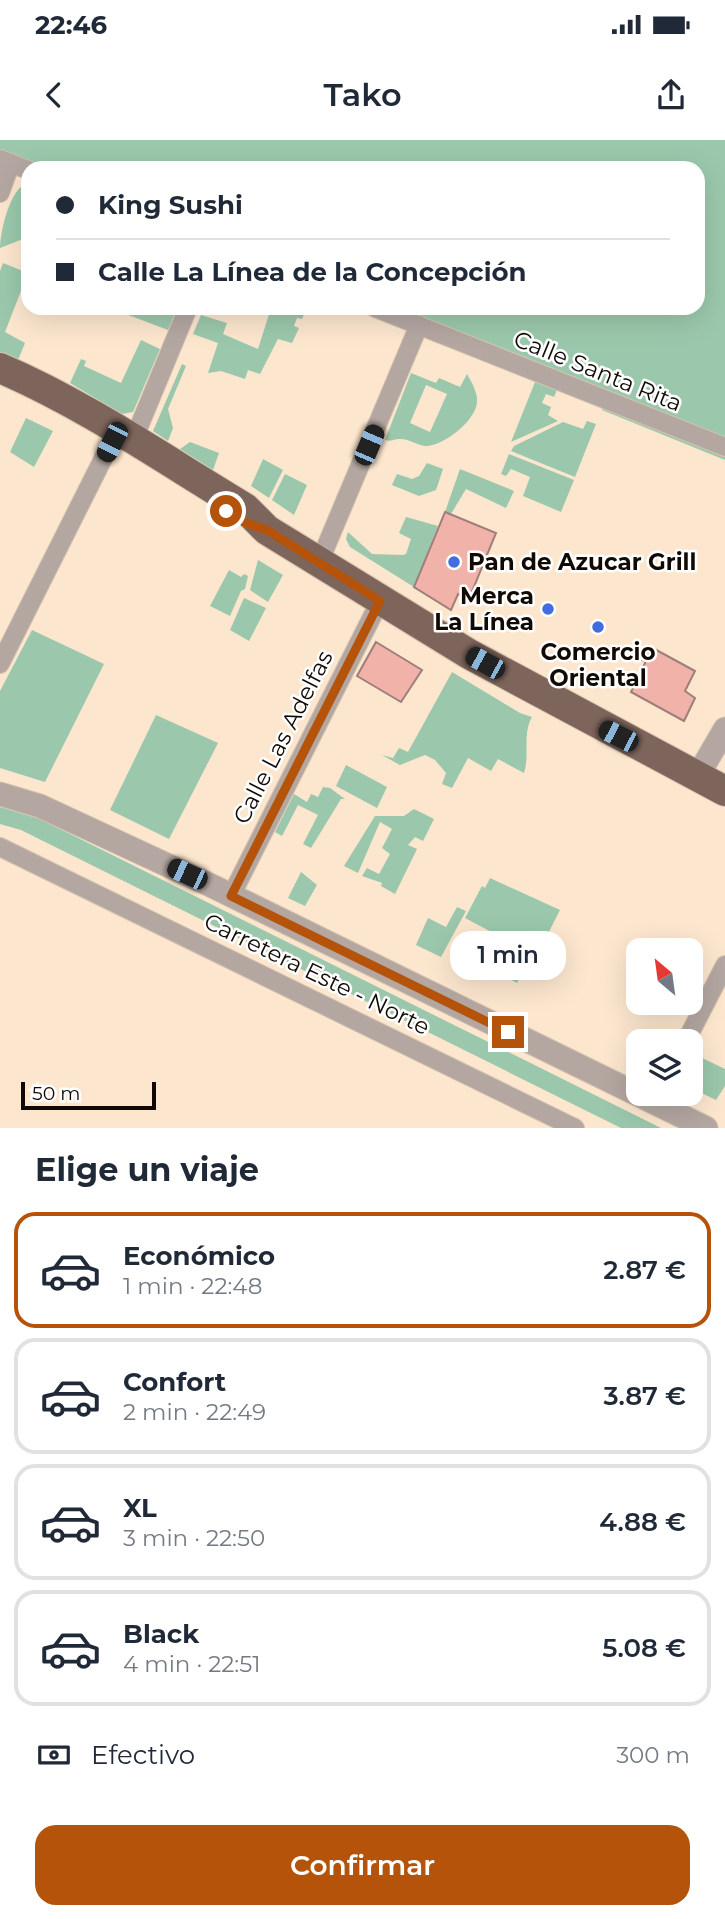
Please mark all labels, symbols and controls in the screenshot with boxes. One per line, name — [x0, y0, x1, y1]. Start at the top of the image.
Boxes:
text: 22:46 — [35, 9, 107, 41]
text: Tako — [323, 75, 402, 114]
icon: back — [35, 76, 73, 114]
icon: share — [652, 76, 690, 114]
text: King Sushi — [98, 189, 243, 221]
text: Calle La Línea de la Concepción — [98, 256, 526, 288]
street label: Calle Santa Rita — [510, 325, 686, 417]
car — [94, 419, 131, 465]
car — [352, 422, 387, 468]
route start — [210, 495, 242, 527]
place label: Pan de Azucar Grill — [468, 548, 696, 576]
marker: Pan de Azucar Grill — [446, 554, 462, 570]
place label: Merca La Línea — [434, 582, 534, 636]
marker: Merca La Línea — [540, 601, 556, 617]
marker: Comercio Oriental — [590, 619, 606, 635]
place label: Comercio Oriental — [540, 638, 656, 692]
car — [462, 644, 509, 682]
street label: Calle Las Adelfas — [227, 646, 339, 828]
car — [595, 717, 642, 755]
car — [164, 856, 211, 892]
street label: Carretera Este - Norte — [199, 907, 435, 1041]
callout: 1 min — [450, 930, 566, 980]
north arrow — [626, 938, 704, 1015]
map controls — [626, 938, 703, 1106]
text: 1 min — [477, 941, 539, 969]
route end — [492, 1016, 524, 1048]
button: layers — [626, 1029, 703, 1106]
scale bar — [21, 1079, 156, 1111]
text: 50 m — [32, 1082, 80, 1105]
text: Elige un viaje — [35, 1150, 259, 1189]
icon: car — [39, 1239, 102, 1302]
text: Económico — [123, 1240, 275, 1272]
text: 2.87 € — [603, 1254, 686, 1286]
text: 1 min · 22:48 — [123, 1272, 262, 1300]
icon: car — [39, 1365, 102, 1428]
text: Confort — [123, 1366, 226, 1398]
text: 3.87 € — [603, 1380, 686, 1412]
text: 2 min · 22:49 — [123, 1398, 266, 1426]
icon: car — [39, 1491, 102, 1554]
text: XL — [123, 1492, 157, 1524]
text: 4.88 € — [599, 1506, 686, 1538]
text: 3 min · 22:50 — [123, 1524, 265, 1552]
icon: car — [39, 1617, 102, 1680]
text: Black — [123, 1618, 199, 1650]
text: 5.08 € — [602, 1632, 686, 1664]
text: 4 min · 22:51 — [123, 1650, 261, 1678]
icon: cash — [35, 1736, 73, 1774]
text: Efectivo — [91, 1739, 195, 1771]
text: 300 m — [616, 1741, 690, 1769]
button: Confirmar — [35, 1825, 690, 1905]

